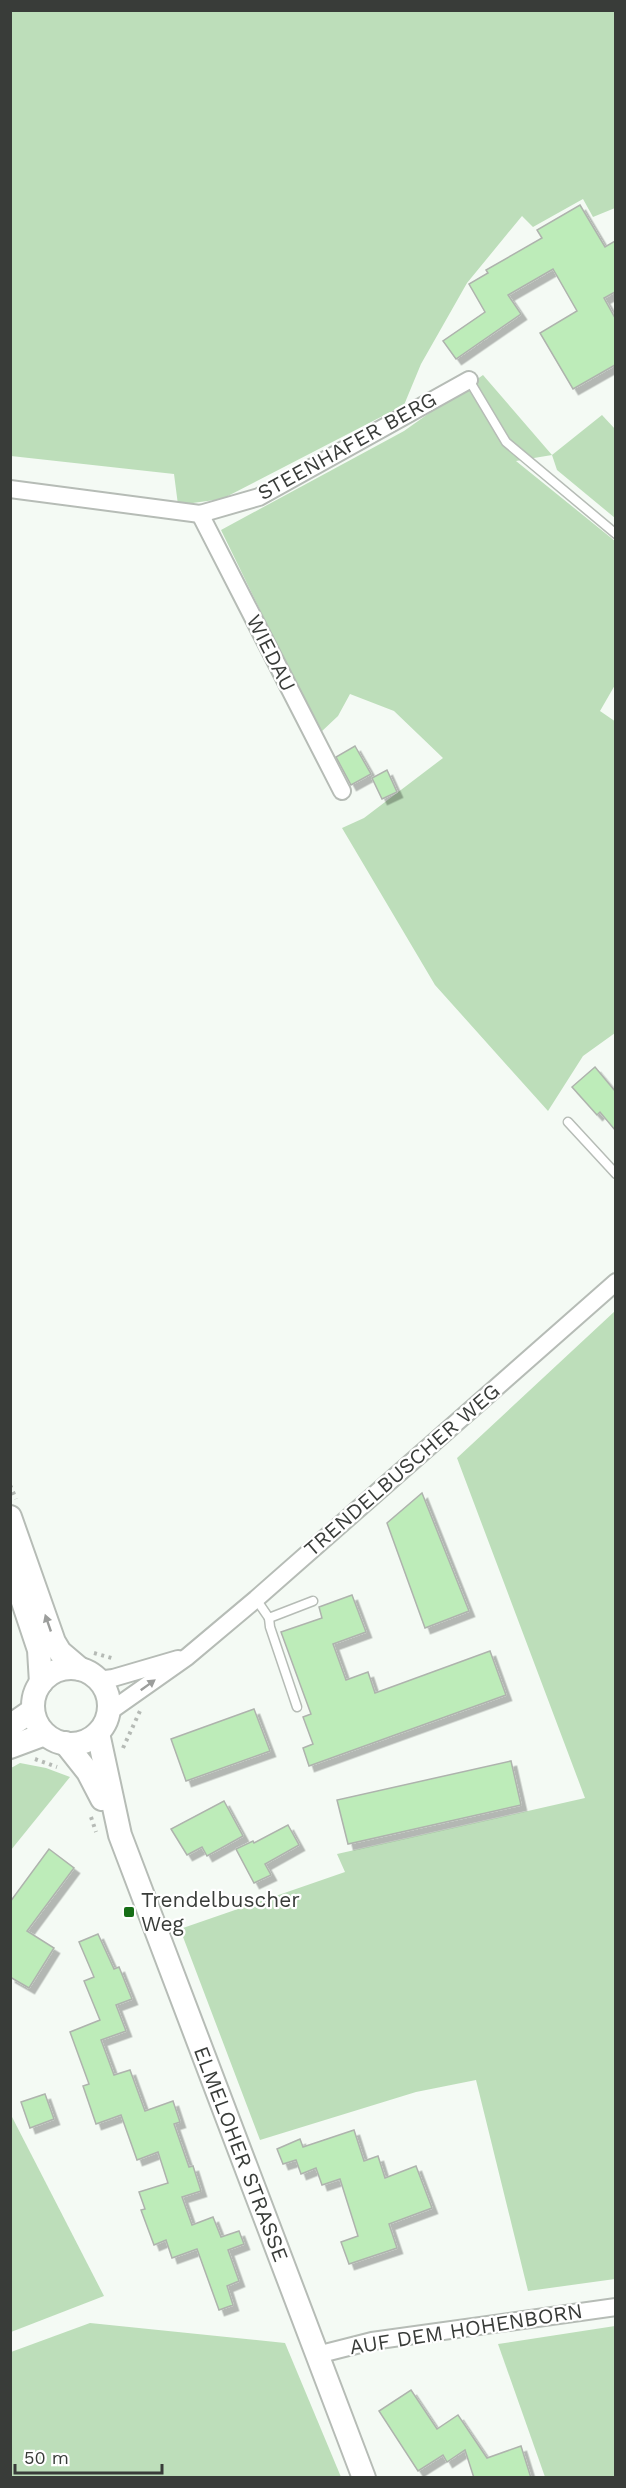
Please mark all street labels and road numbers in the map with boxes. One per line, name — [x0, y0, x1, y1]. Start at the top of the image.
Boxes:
street label: STEENHAFER BERG — [253, 386, 440, 505]
street label: WIEDAU — [242, 610, 301, 695]
street label: TRENDELBUSCHER WEG — [299, 1378, 505, 1561]
street label: ELMELOHER STRASSE — [189, 2043, 294, 2265]
street label: AUF DEM HOHENBORN — [348, 2298, 584, 2359]

